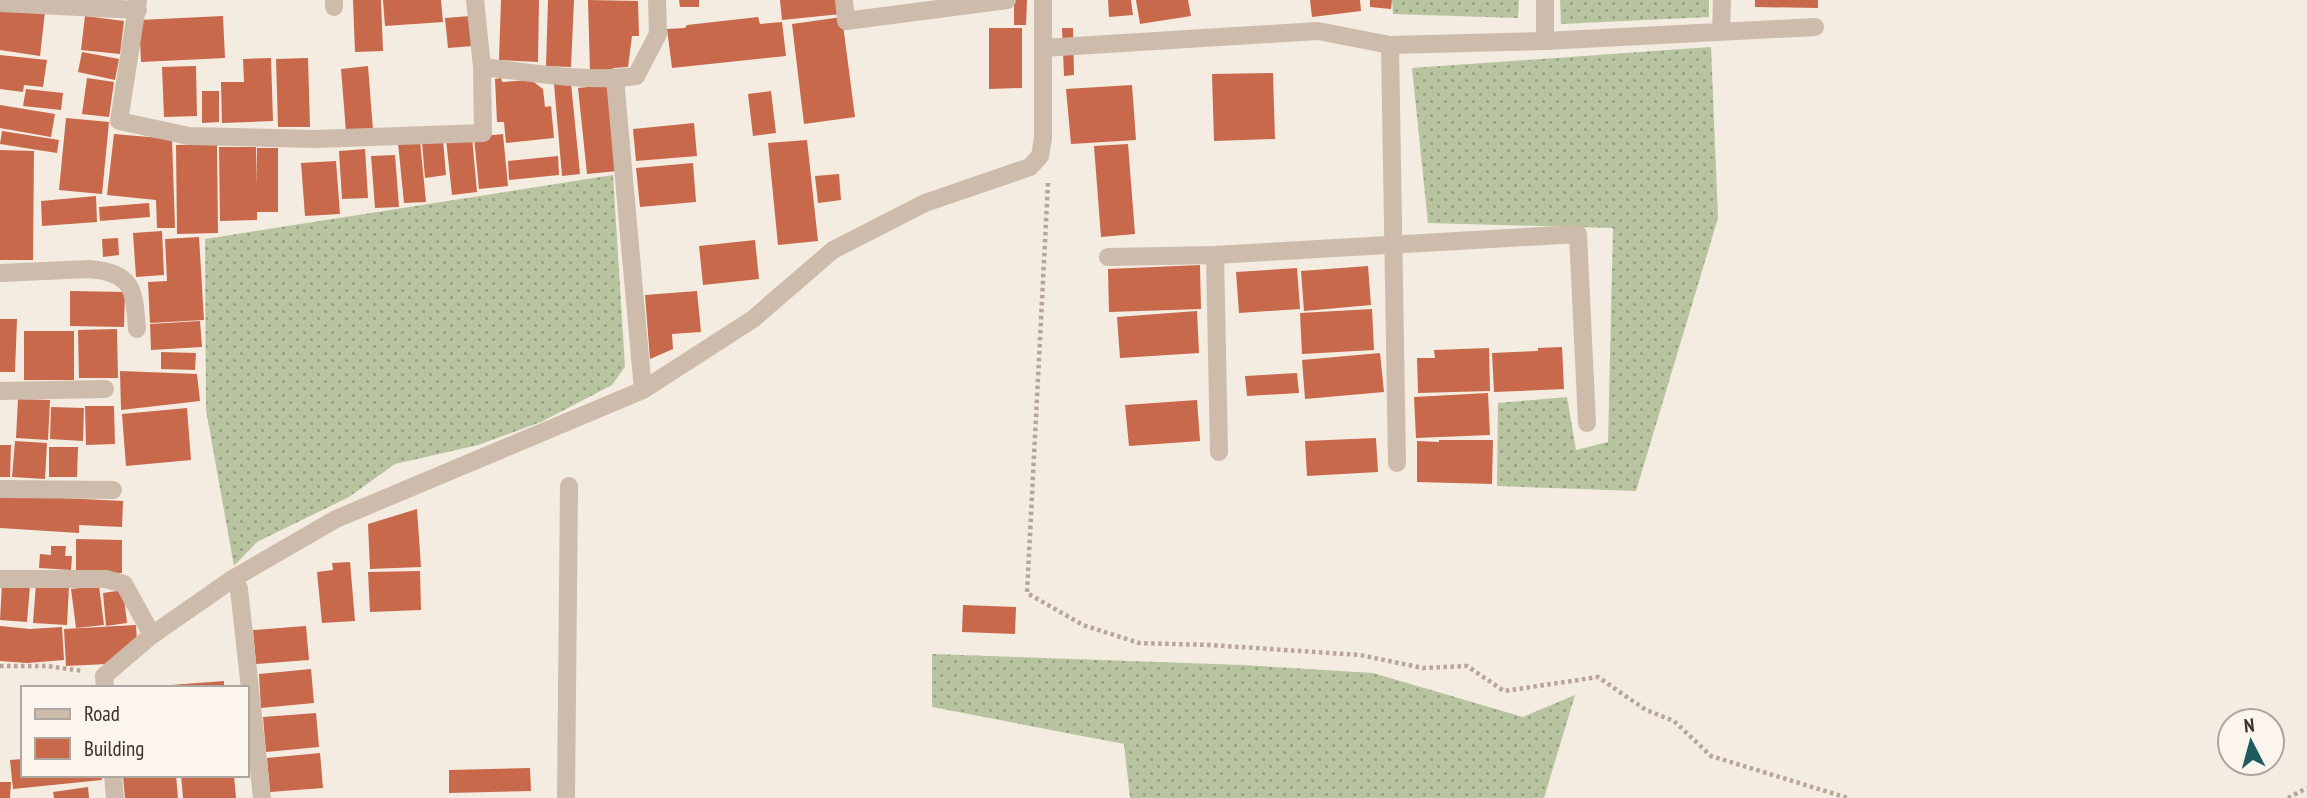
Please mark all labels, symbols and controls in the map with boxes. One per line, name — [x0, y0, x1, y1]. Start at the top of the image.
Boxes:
legend — [21, 686, 248, 777]
text: Road — [84, 700, 120, 727]
north arrow — [2216, 707, 2286, 777]
text: N — [2243, 713, 2256, 738]
text: Building — [84, 735, 144, 762]

